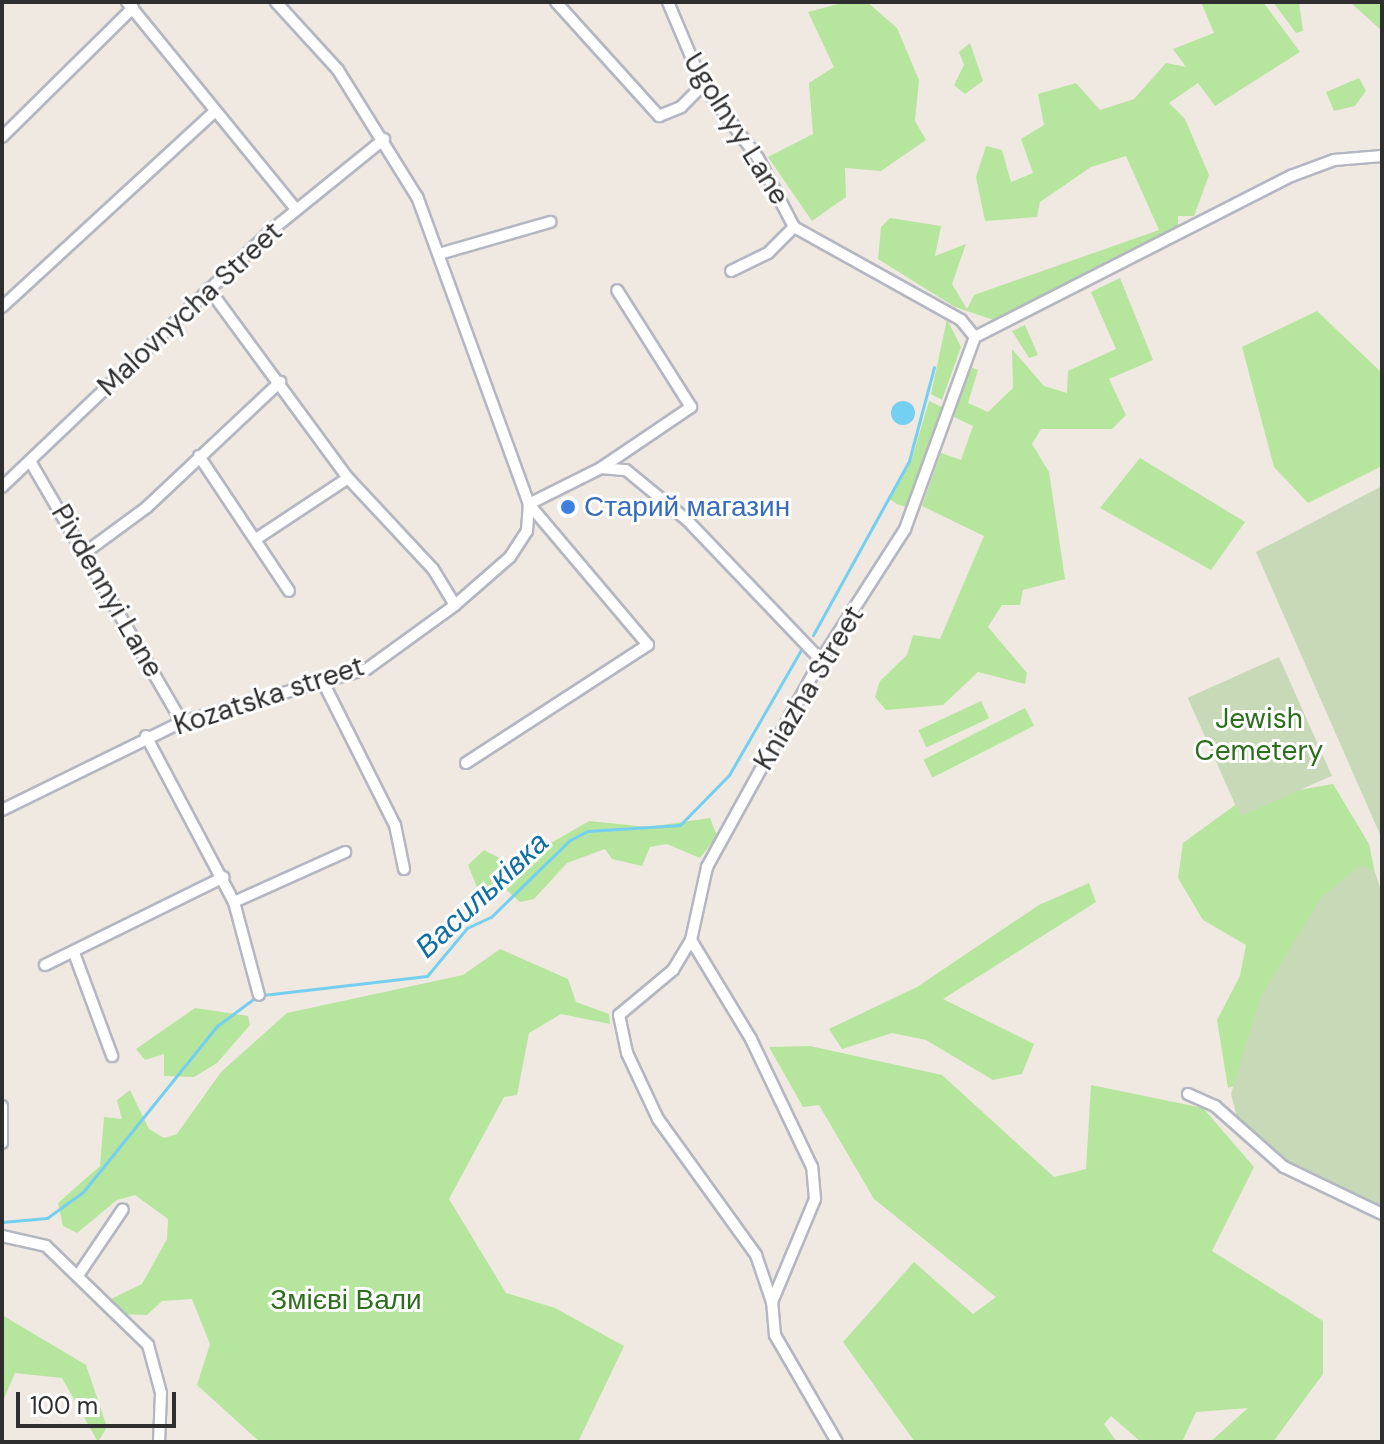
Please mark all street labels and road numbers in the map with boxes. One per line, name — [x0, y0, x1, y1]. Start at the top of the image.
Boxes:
street label: Ugolnyy Lane — [676, 47, 796, 211]
street label: Malovnycha Street — [91, 215, 289, 403]
street label: Pivdennyi Lane — [44, 499, 170, 683]
street label: Kniazha Street — [747, 600, 871, 776]
street label: Kozatska street — [170, 649, 368, 743]

